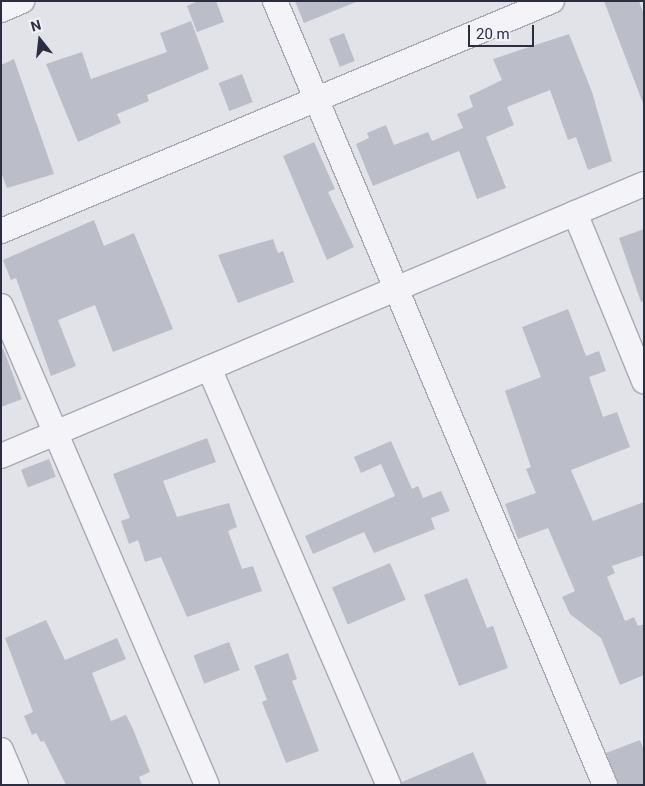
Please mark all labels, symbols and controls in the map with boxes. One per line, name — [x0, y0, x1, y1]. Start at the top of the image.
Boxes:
north arrow — [15, 15, 65, 65]
scale bar — [470, 15, 536, 47]
text: N — [29, 17, 43, 35]
text: 20 m — [476, 25, 510, 43]

